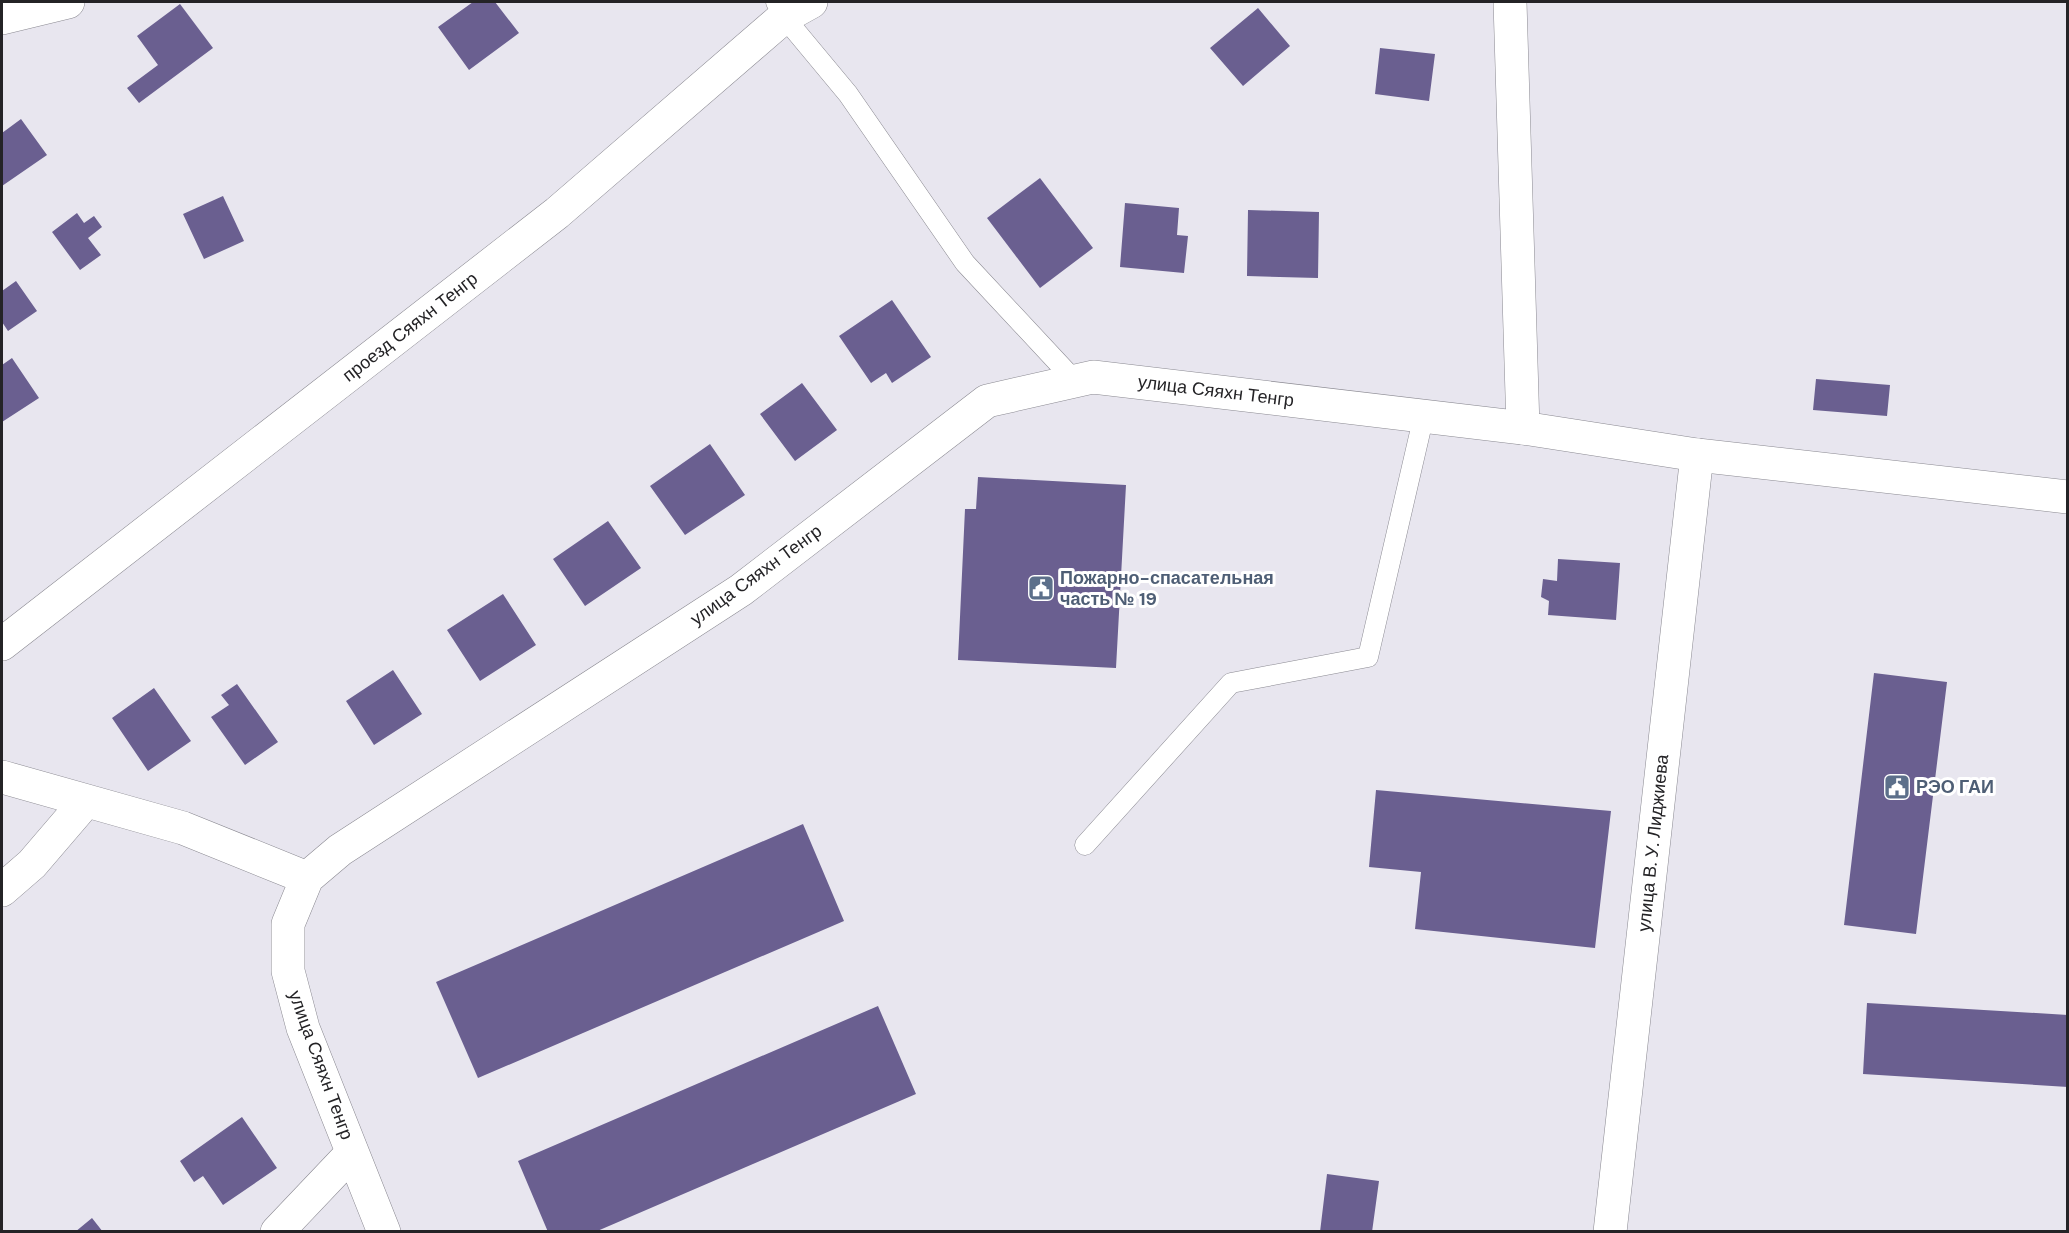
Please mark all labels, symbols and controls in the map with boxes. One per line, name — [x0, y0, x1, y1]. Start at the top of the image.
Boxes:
street label: проезд Сяяхн Тенгр — [337, 267, 483, 387]
street label: улица Сяяхн Тенгр — [1137, 370, 1295, 412]
street label: улица Сяяхн Тенгр — [685, 519, 827, 631]
place label: Пожарно-спасательная часть № 19 — [1060, 566, 1274, 611]
public building icon: Пожарно-спасательная часть № 19 — [1026, 573, 1056, 603]
street label: улица В. У. Лиджиева — [1632, 752, 1674, 933]
public building icon: РЭО ГАИ — [1882, 772, 1912, 802]
place label: РЭО ГАИ — [1916, 775, 1994, 799]
street label: улица Сяяхн Тенгр — [283, 987, 359, 1143]

